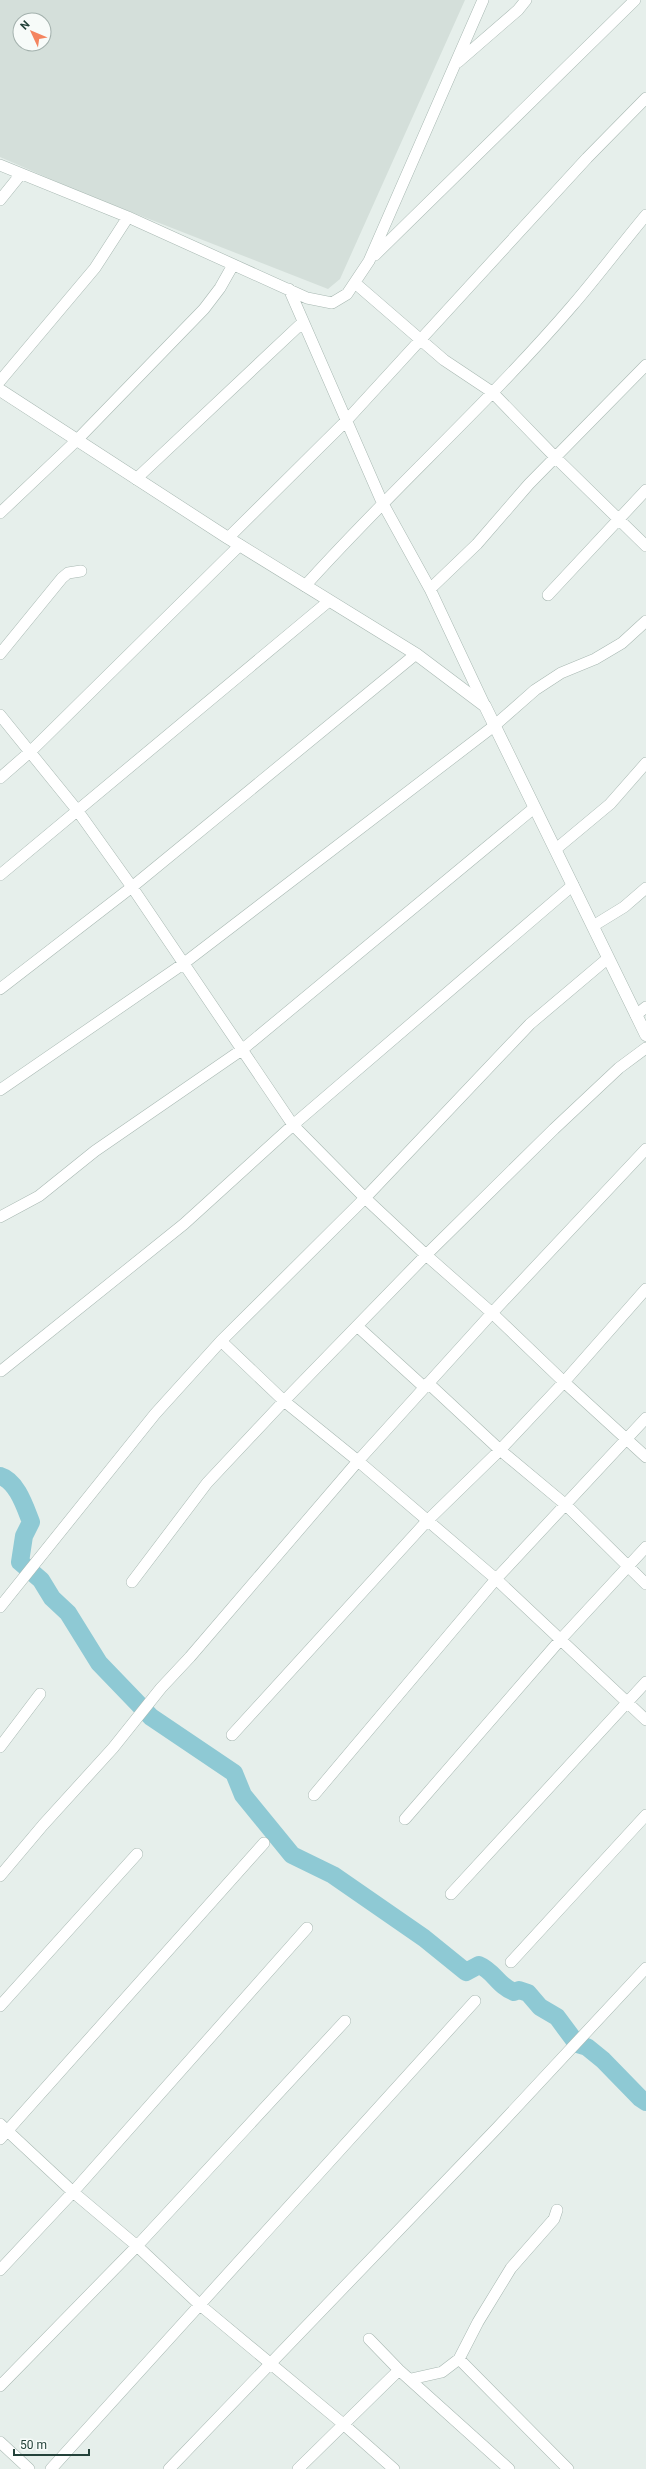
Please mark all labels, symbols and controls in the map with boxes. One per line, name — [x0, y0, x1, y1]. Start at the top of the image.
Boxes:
north arrow — [12, 12, 52, 52]
text: N — [18, 18, 33, 33]
scale bar — [14, 2431, 89, 2457]
text: 50 m — [20, 2438, 47, 2452]

